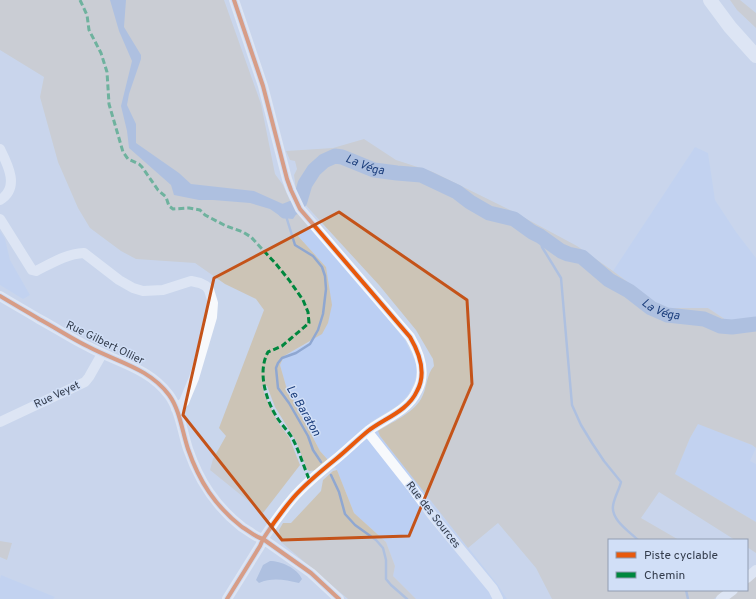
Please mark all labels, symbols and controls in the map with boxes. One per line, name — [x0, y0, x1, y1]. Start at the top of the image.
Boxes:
water label: La Véga — [343, 151, 386, 179]
water label: La Véga — [638, 295, 681, 324]
street label: Rue Gilbert Ollier — [64, 318, 147, 368]
street label: Rue Veyet — [32, 378, 82, 412]
water label: Le Baraton — [282, 383, 324, 440]
street label: Rue des Sources — [403, 479, 463, 551]
legend — [608, 539, 748, 591]
text: Piste cyclable — [644, 548, 718, 564]
text: Chemin — [644, 568, 685, 584]

